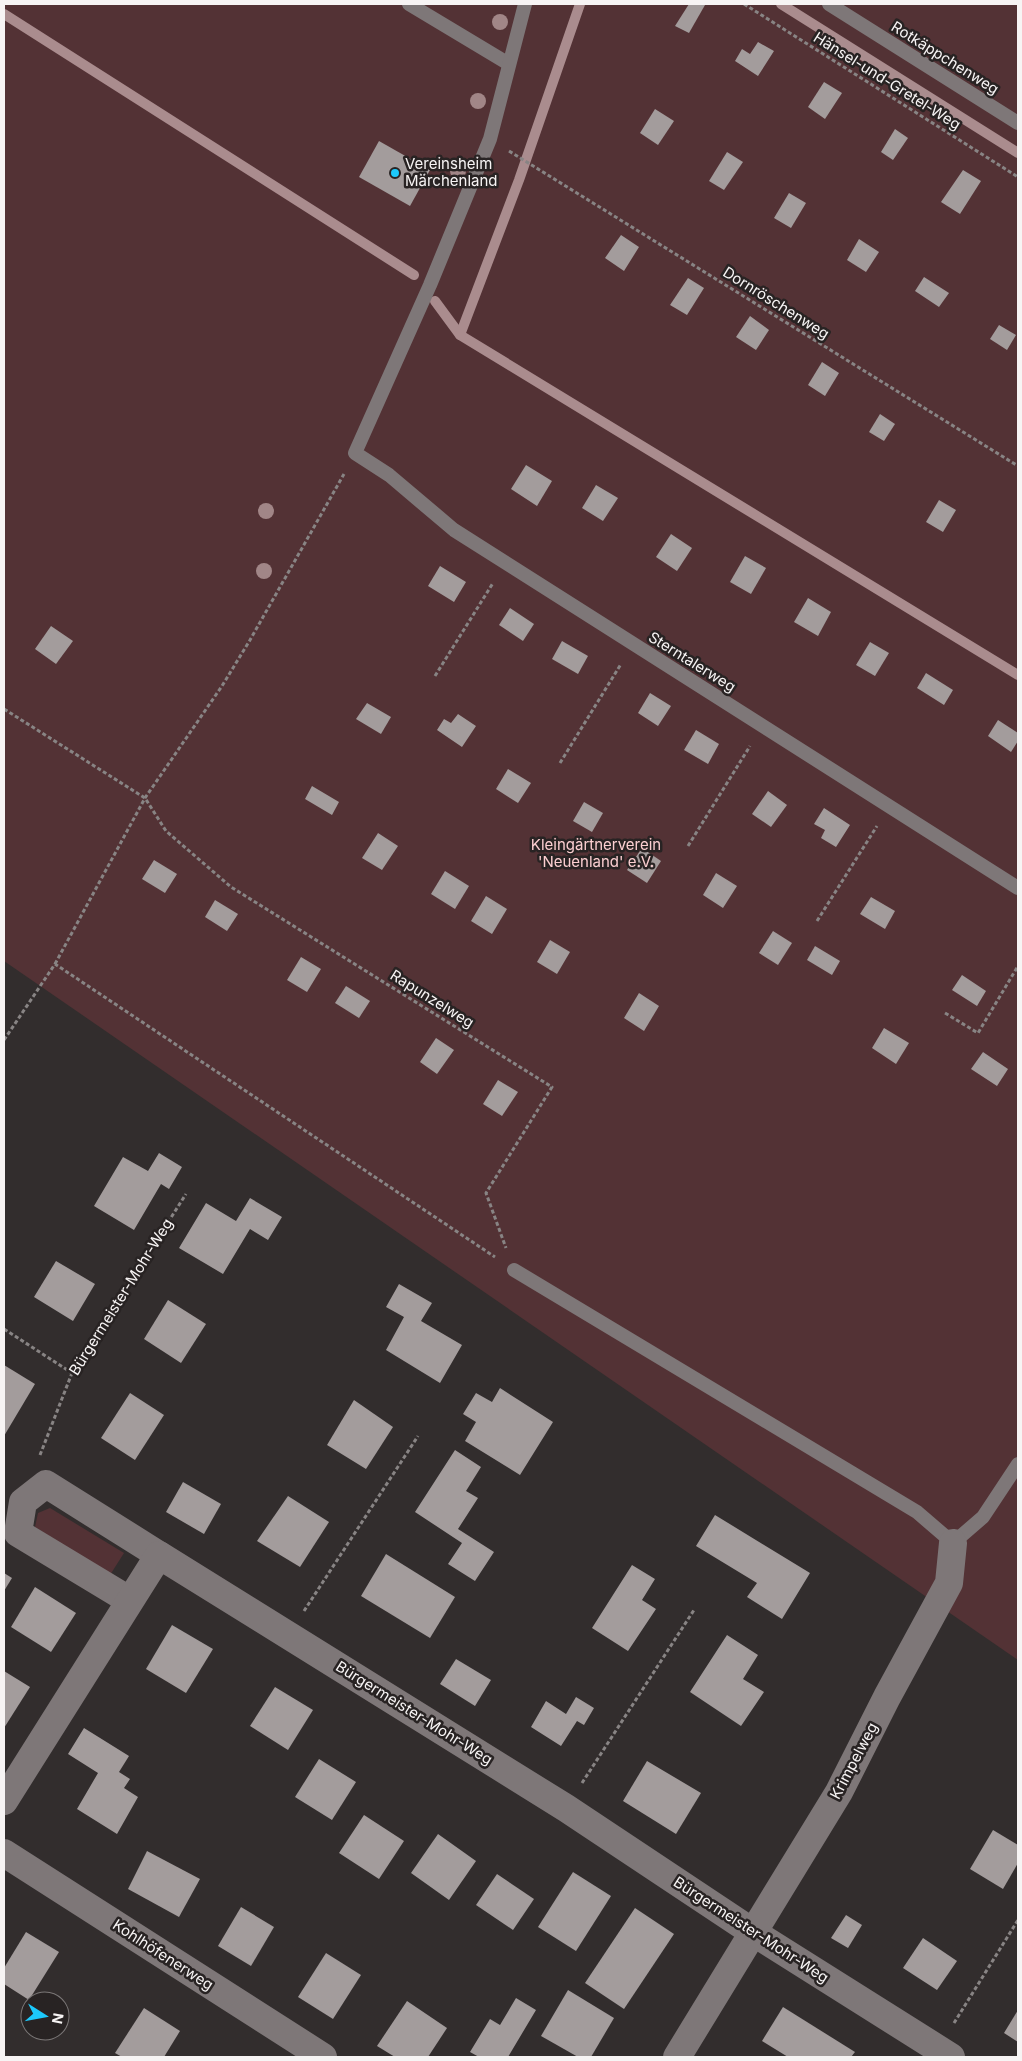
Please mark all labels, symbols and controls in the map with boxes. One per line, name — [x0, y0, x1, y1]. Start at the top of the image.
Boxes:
street label: Rotkäppchenweg — [888, 17, 1003, 98]
street label: Hänsel-und-Gretel-Weg — [810, 27, 964, 134]
place label: Vereinsheim Märchenland — [405, 154, 498, 190]
marker: Vereinsheim Märchenland — [389, 167, 401, 179]
street label: Dornröschenweg — [720, 262, 833, 343]
street label: Sterntalerweg — [645, 627, 739, 696]
park label: Kleingärtnerverein 'Neuenland' e.V. — [531, 835, 661, 871]
street label: Rapunzelweg — [387, 965, 478, 1032]
street label: Bürgermeister-Mohr-Weg — [64, 1215, 177, 1379]
street label: Bürgermeister-Mohr-Weg — [332, 1656, 496, 1769]
street label: Krimpelweg — [825, 1719, 882, 1802]
street label: Bürgermeister-Mohr-Weg — [670, 1872, 833, 1987]
street label: Kohlhöfenerweg — [109, 1915, 217, 1994]
north arrow — [20, 1991, 70, 2041]
text: N — [49, 2012, 68, 2025]

